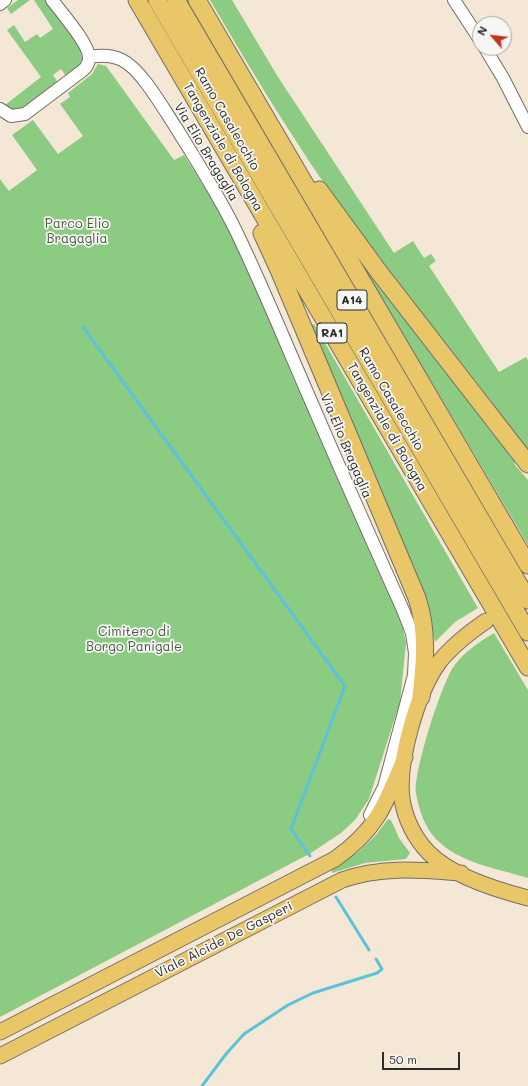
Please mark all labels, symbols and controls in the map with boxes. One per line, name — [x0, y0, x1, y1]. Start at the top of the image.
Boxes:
north arrow — [472, 16, 512, 56]
text: N — [473, 23, 490, 38]
street label: Ramo Casalecchio — [191, 65, 263, 173]
street label: Tangenziale di Bologna — [180, 80, 266, 214]
street label: Via Elio Bragaglia — [170, 100, 242, 204]
park label: Parco Elio Bragaglia — [45, 216, 109, 247]
road number: A14 — [337, 290, 367, 310]
road number: RA1 — [317, 323, 347, 343]
street label: Ramo Casalecchio — [355, 345, 427, 453]
street label: Tangenziale di Bologna — [344, 360, 430, 494]
street label: Via Elio Bragaglia — [317, 391, 375, 501]
park label: Cimitero di Borgo Panigale — [86, 624, 182, 655]
street label: Viale Alcide De Gasperi — [153, 899, 295, 981]
scale bar — [384, 1044, 462, 1070]
text: 50 m — [389, 1051, 417, 1067]

